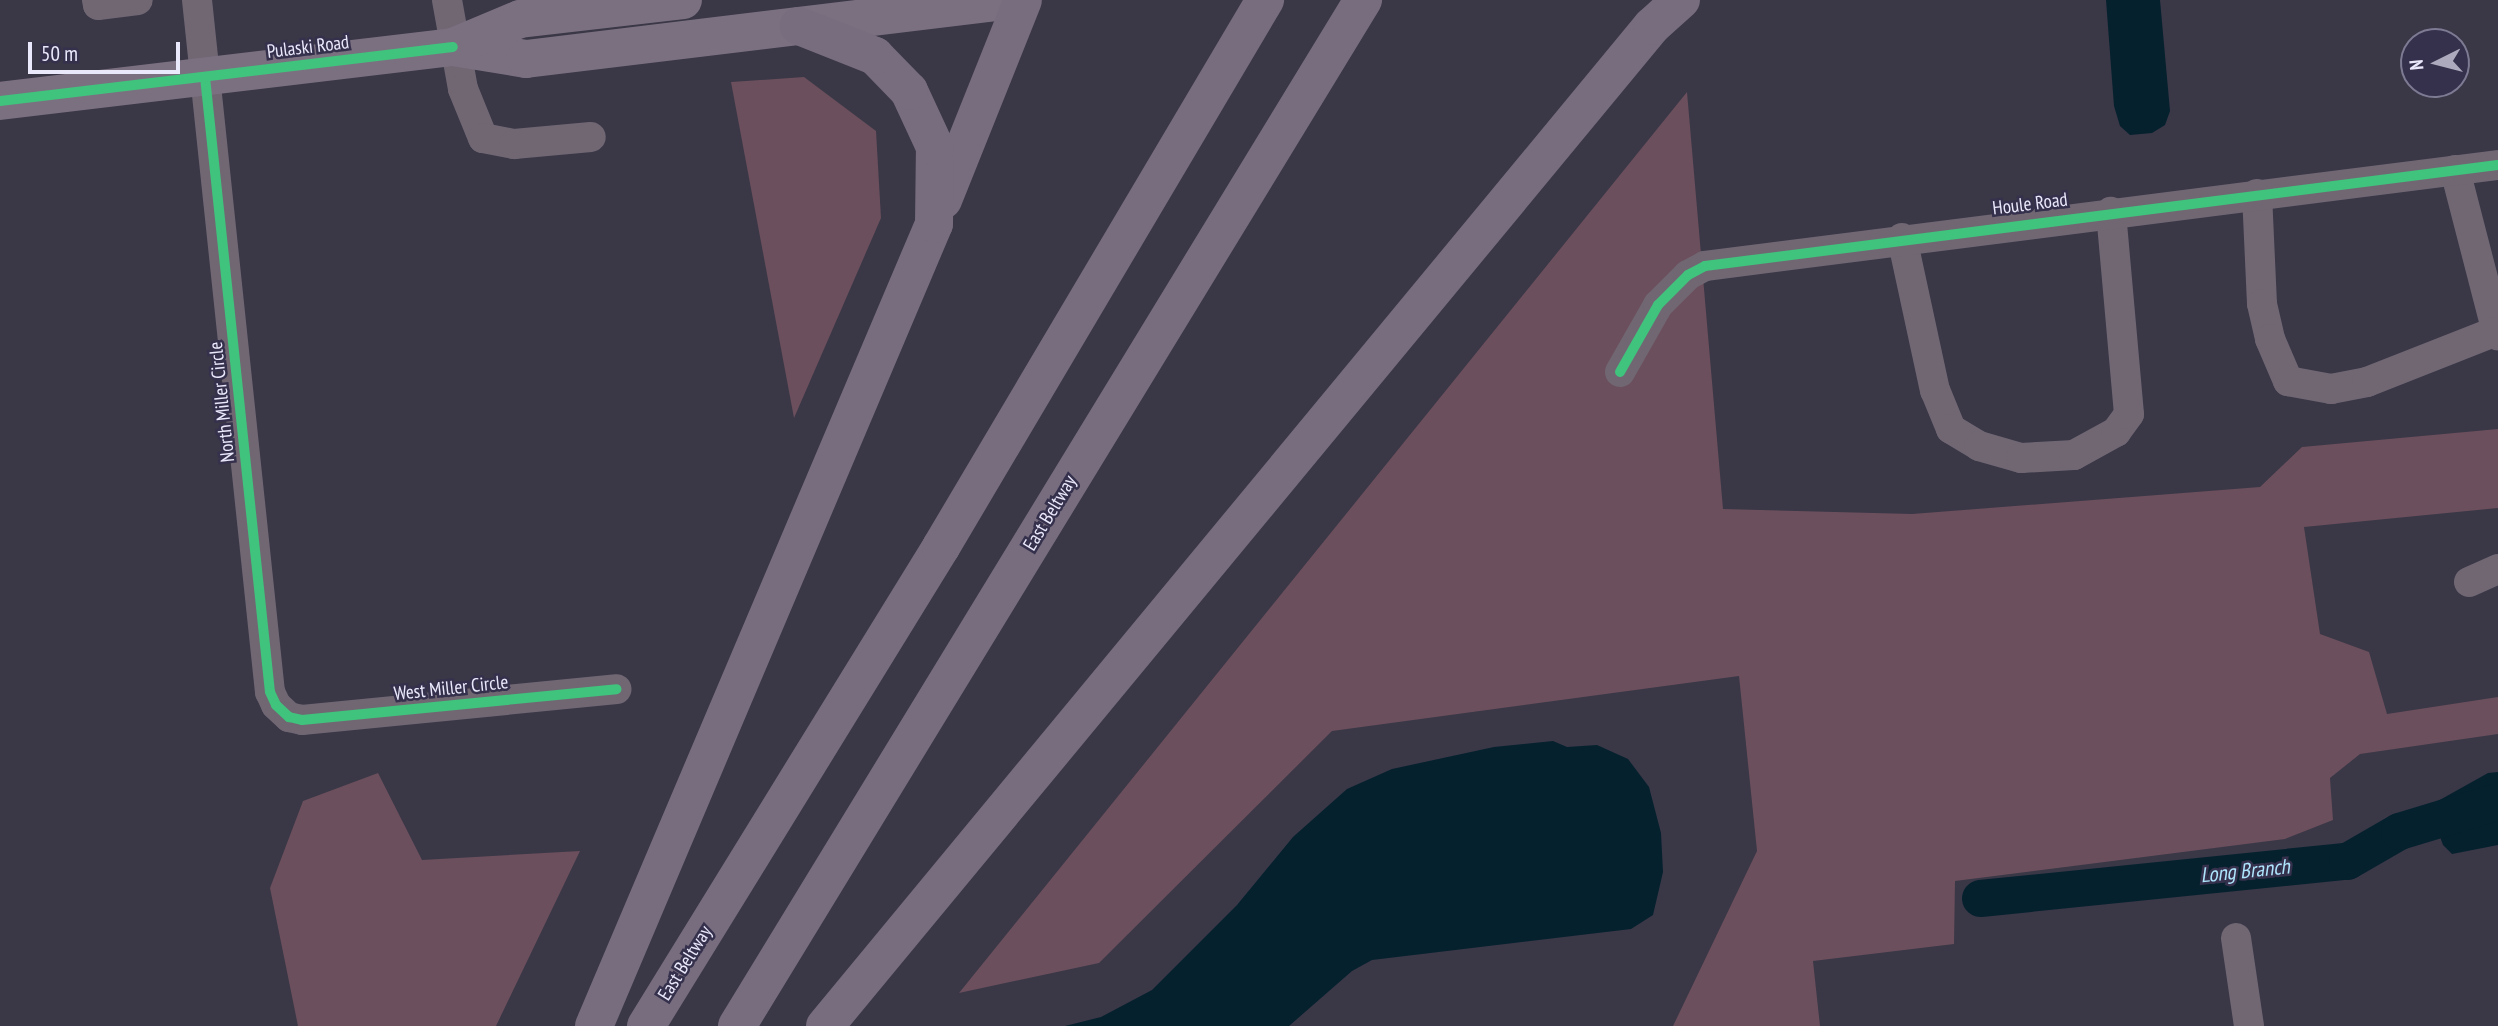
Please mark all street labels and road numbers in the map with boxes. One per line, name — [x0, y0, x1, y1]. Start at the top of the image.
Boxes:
street label: Pulaski Road — [266, 31, 350, 63]
street label: Houle Road — [1991, 188, 2069, 220]
street label: North Miller Circle — [204, 341, 240, 463]
street label: East Beltway — [1019, 471, 1081, 555]
street label: West Miller Circle — [393, 671, 509, 705]
street label: East Beltway — [653, 921, 717, 1005]

